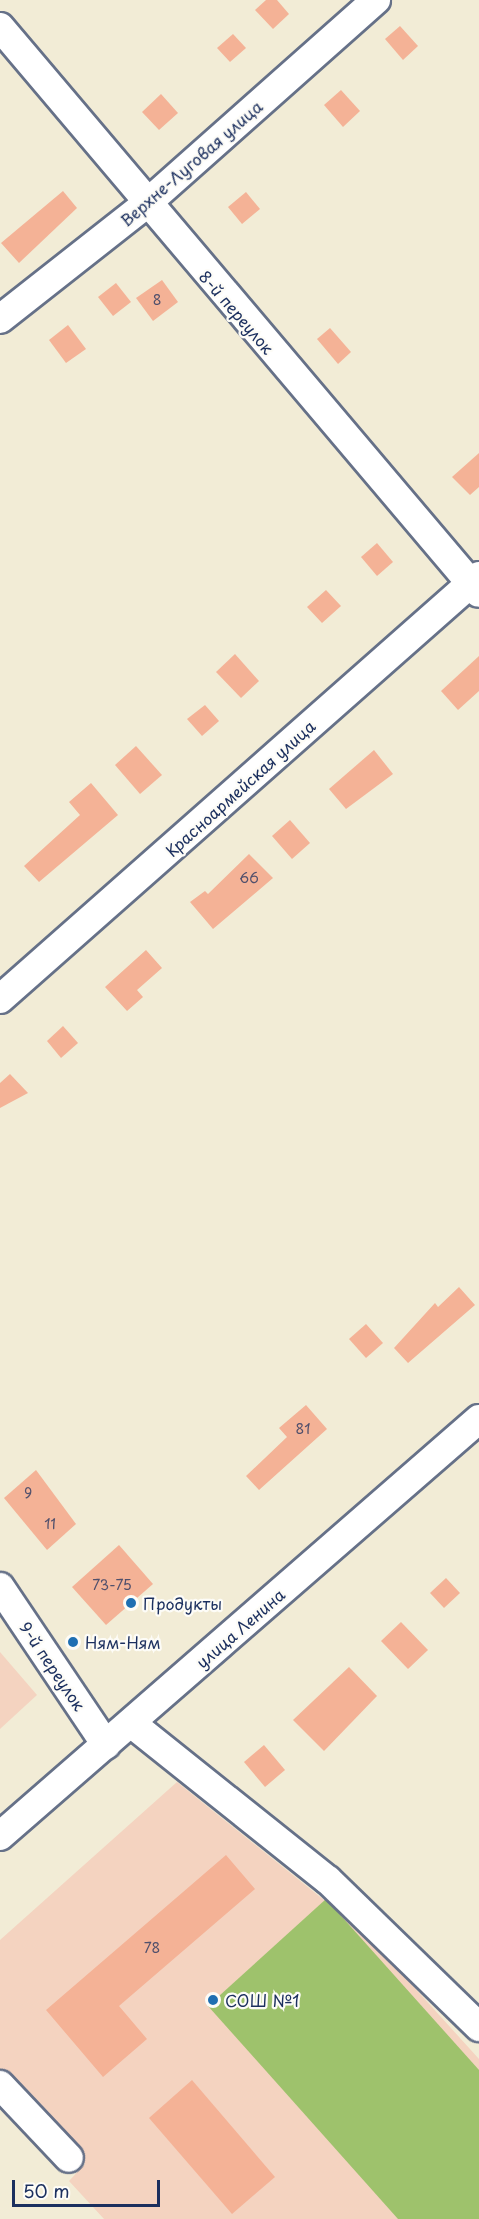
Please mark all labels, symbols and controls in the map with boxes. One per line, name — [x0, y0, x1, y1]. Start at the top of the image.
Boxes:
street label: Верхне-Луговая улица — [116, 96, 266, 230]
street label: 8-й переулок — [196, 266, 278, 358]
house number: 8 — [153, 292, 161, 308]
street label: Красноармейская улица — [161, 716, 319, 860]
house number: 66 — [239, 870, 259, 886]
house number: 81 — [296, 1421, 310, 1437]
house number: 9 — [24, 1485, 32, 1501]
house number: 11 — [44, 1516, 56, 1532]
house number: 73-75 — [92, 1577, 132, 1593]
street label: улица Ленина — [191, 1584, 289, 1672]
place label: Продукты — [143, 1593, 222, 1613]
marker: Продукты — [124, 1596, 138, 1610]
street label: 9-й переулок — [16, 1618, 90, 1714]
place label: Ням-Ням — [85, 1632, 161, 1652]
marker: Ням-Ням — [66, 1635, 80, 1649]
house number: 78 — [144, 1940, 160, 1956]
place label: СОШ №1 — [225, 1990, 299, 2010]
marker: СОШ №1 — [206, 1993, 220, 2007]
scale bar — [15, 2168, 164, 2206]
text: 50 m — [23, 2177, 70, 2204]

